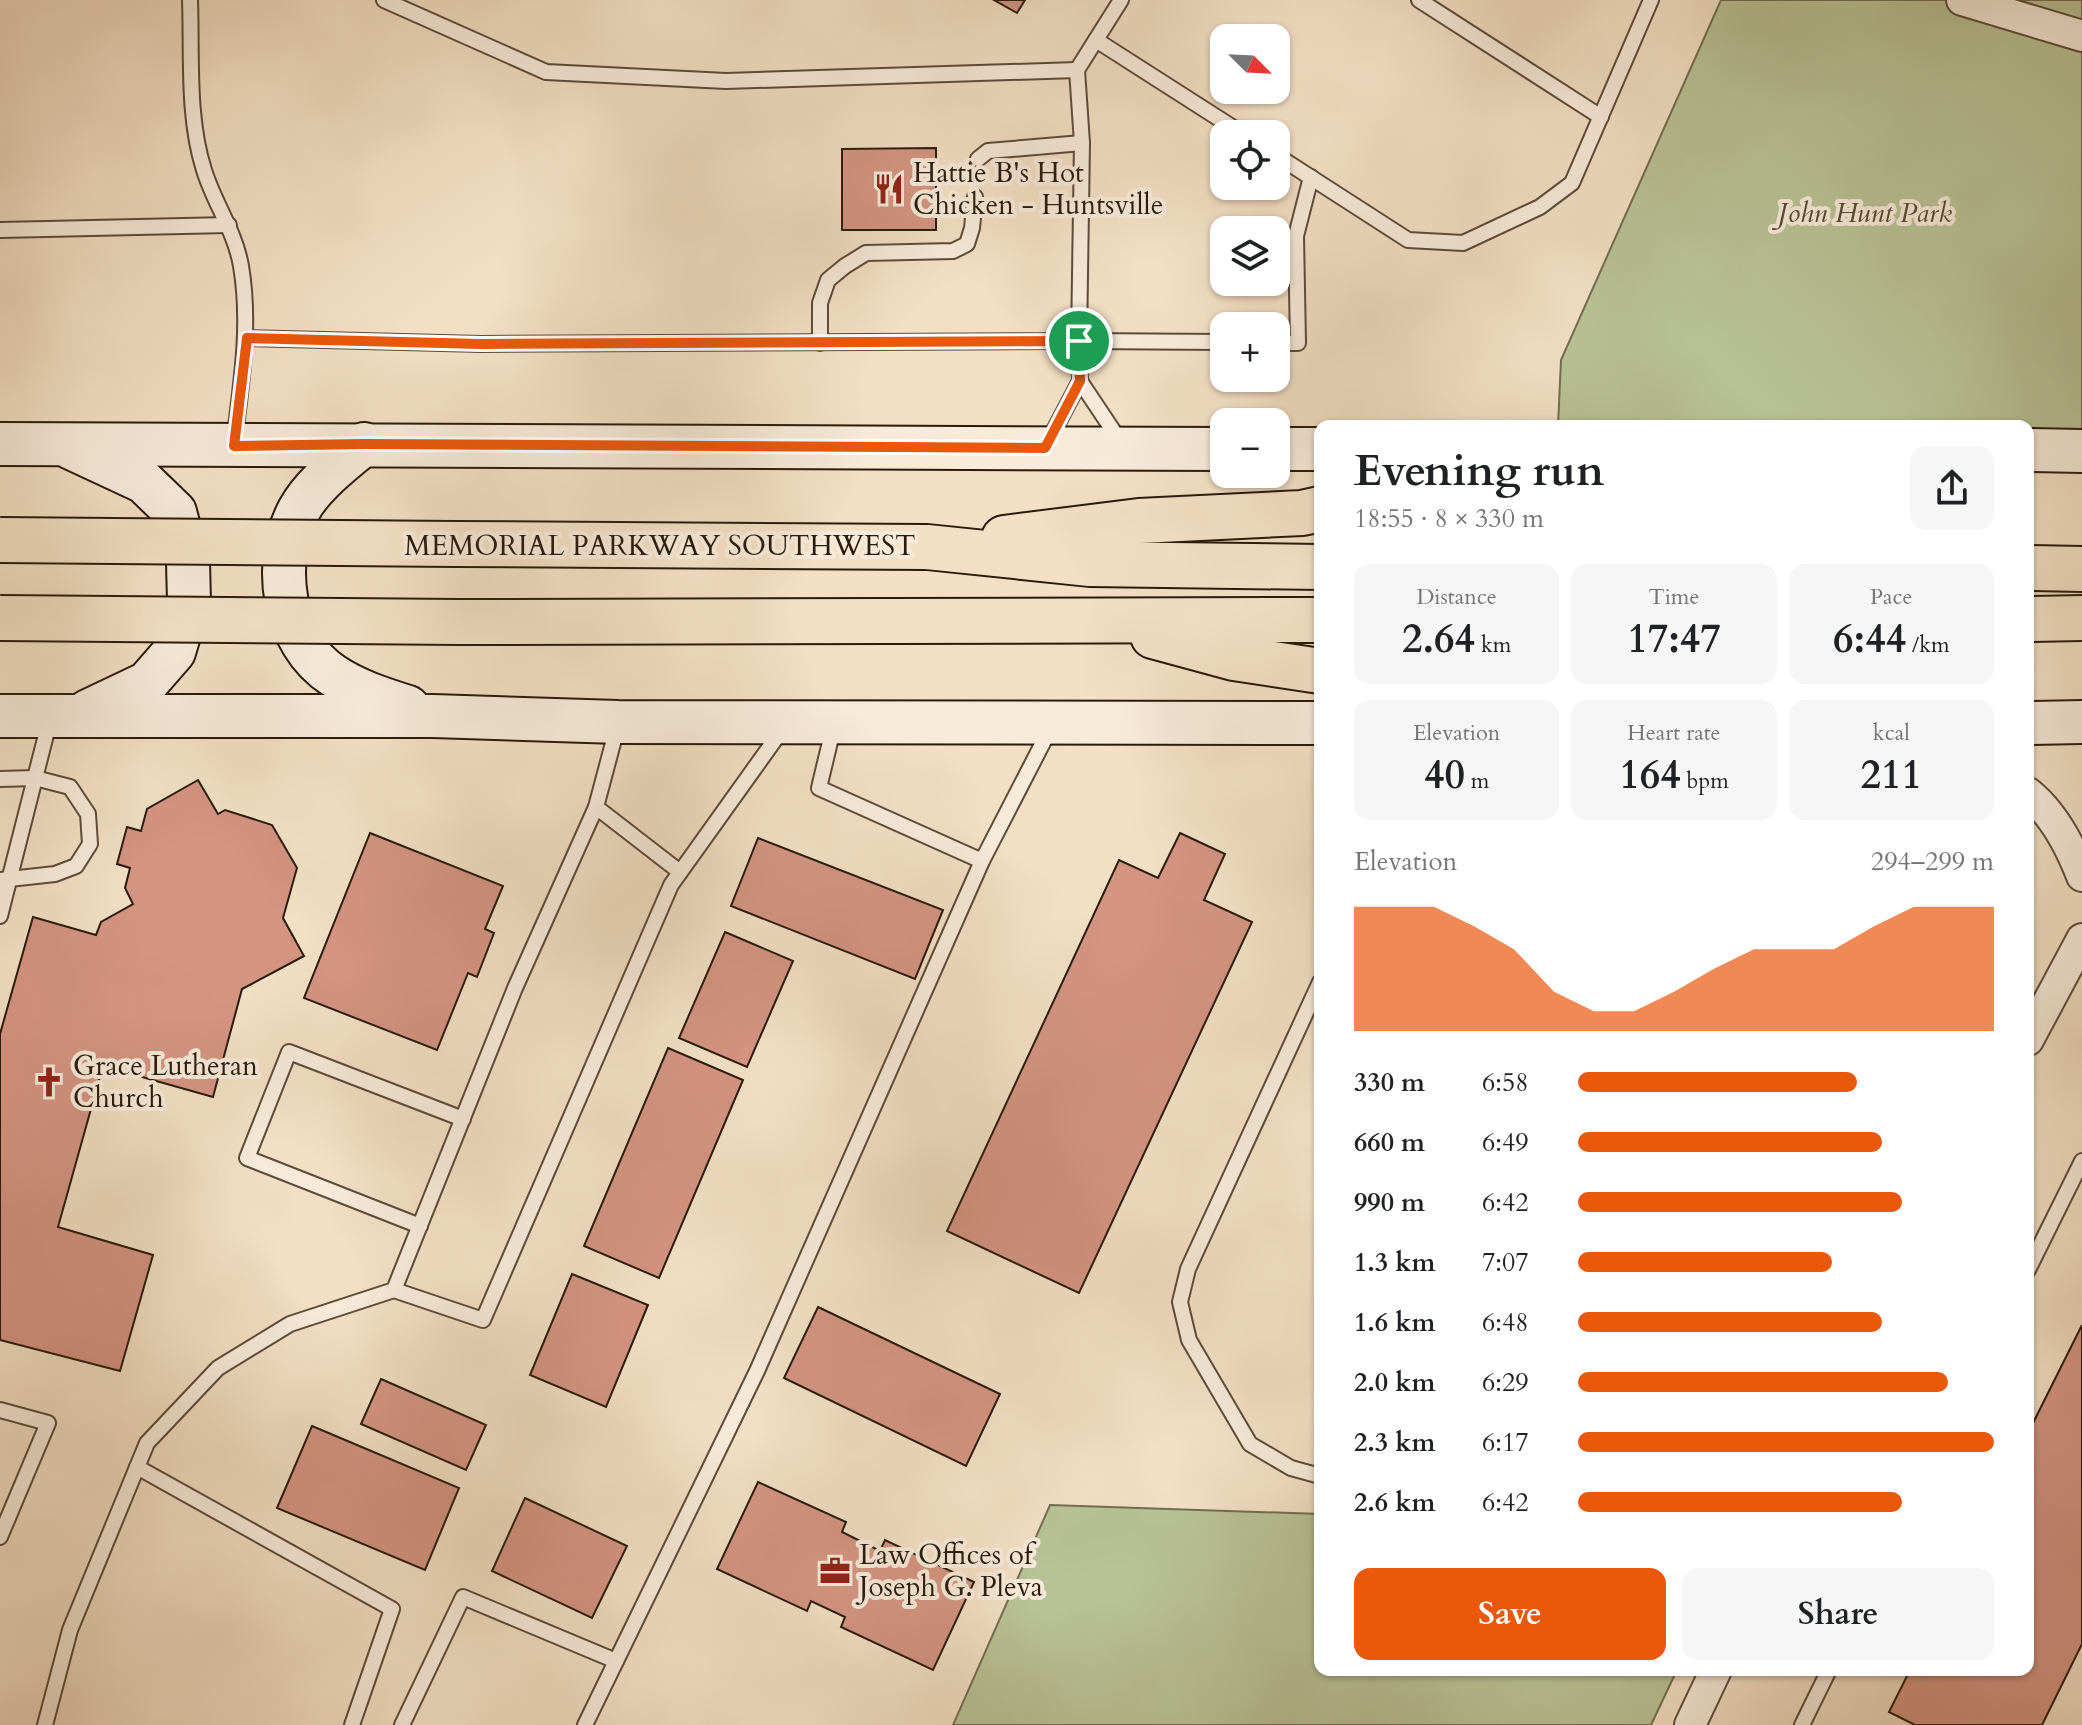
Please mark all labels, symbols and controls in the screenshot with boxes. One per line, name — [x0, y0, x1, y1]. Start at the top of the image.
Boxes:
north arrow — [1210, 24, 1290, 104]
map controls — [1210, 24, 1290, 488]
button: locate — [1210, 120, 1290, 200]
place label: Hattie B's Hot Chicken - Huntsville — [913, 154, 1163, 224]
restaurant icon: Hattie B's Hot Chicken - Huntsville — [872, 172, 906, 206]
park label: John Hunt Park — [1772, 194, 1952, 232]
button: layers — [1210, 216, 1290, 296]
pin — [1045, 307, 1113, 375]
button: + — [1210, 312, 1290, 392]
icon: arrive — [1057, 319, 1101, 363]
button: − — [1210, 408, 1290, 488]
text: Evening run — [1354, 441, 1604, 501]
button: share — [1910, 446, 1994, 530]
text: 18:55 · 8 × 330 m — [1354, 501, 1544, 536]
street label: MEMORIAL PARKWAY SOUTHWEST — [404, 527, 916, 565]
text: Distance — [1416, 582, 1497, 612]
text: Time — [1649, 582, 1699, 612]
text: Pace — [1870, 582, 1913, 612]
text: 2.64 — [1402, 612, 1475, 667]
text: 17:47 — [1627, 612, 1721, 667]
text: 6:44 — [1833, 612, 1906, 667]
text: km — [1475, 630, 1511, 660]
text: /km — [1906, 630, 1950, 660]
text: Elevation — [1413, 718, 1500, 748]
text: Heart rate — [1627, 718, 1721, 748]
text: kcal — [1873, 718, 1910, 748]
text: 40 — [1424, 748, 1465, 803]
text: 164 — [1619, 748, 1681, 803]
text: 211 — [1861, 748, 1922, 803]
text: m — [1465, 766, 1489, 796]
text: bpm — [1681, 766, 1729, 796]
text: Elevation — [1354, 844, 1457, 879]
text: 294–299 m — [1871, 844, 1994, 879]
place label: Grace Lutheran Church — [73, 1047, 258, 1117]
church icon: Grace Lutheran Church — [32, 1065, 66, 1099]
text: 330 m — [1354, 1065, 1425, 1100]
text: 6:58 — [1482, 1065, 1529, 1100]
text: 660 m — [1354, 1125, 1425, 1160]
text: 6:49 — [1482, 1125, 1529, 1160]
text: 990 m — [1354, 1185, 1425, 1220]
text: 6:42 — [1482, 1185, 1529, 1220]
text: 1.3 km — [1354, 1245, 1435, 1280]
text: 7:07 — [1482, 1245, 1529, 1280]
text: 1.6 km — [1354, 1305, 1435, 1340]
text: 6:48 — [1482, 1305, 1529, 1340]
text: 2.0 km — [1354, 1365, 1435, 1400]
text: 6:29 — [1482, 1365, 1529, 1400]
text: 2.3 km — [1354, 1425, 1435, 1460]
text: 6:17 — [1482, 1425, 1529, 1460]
text: 2.6 km — [1354, 1485, 1435, 1520]
text: 6:42 — [1482, 1485, 1529, 1520]
place label: Law Offices of Joseph G. Pleva — [855, 1536, 1043, 1606]
office icon: Law Offices of Joseph G. Pleva — [818, 1554, 852, 1588]
button: Save — [1354, 1568, 1666, 1660]
button: Share — [1682, 1568, 1994, 1660]

